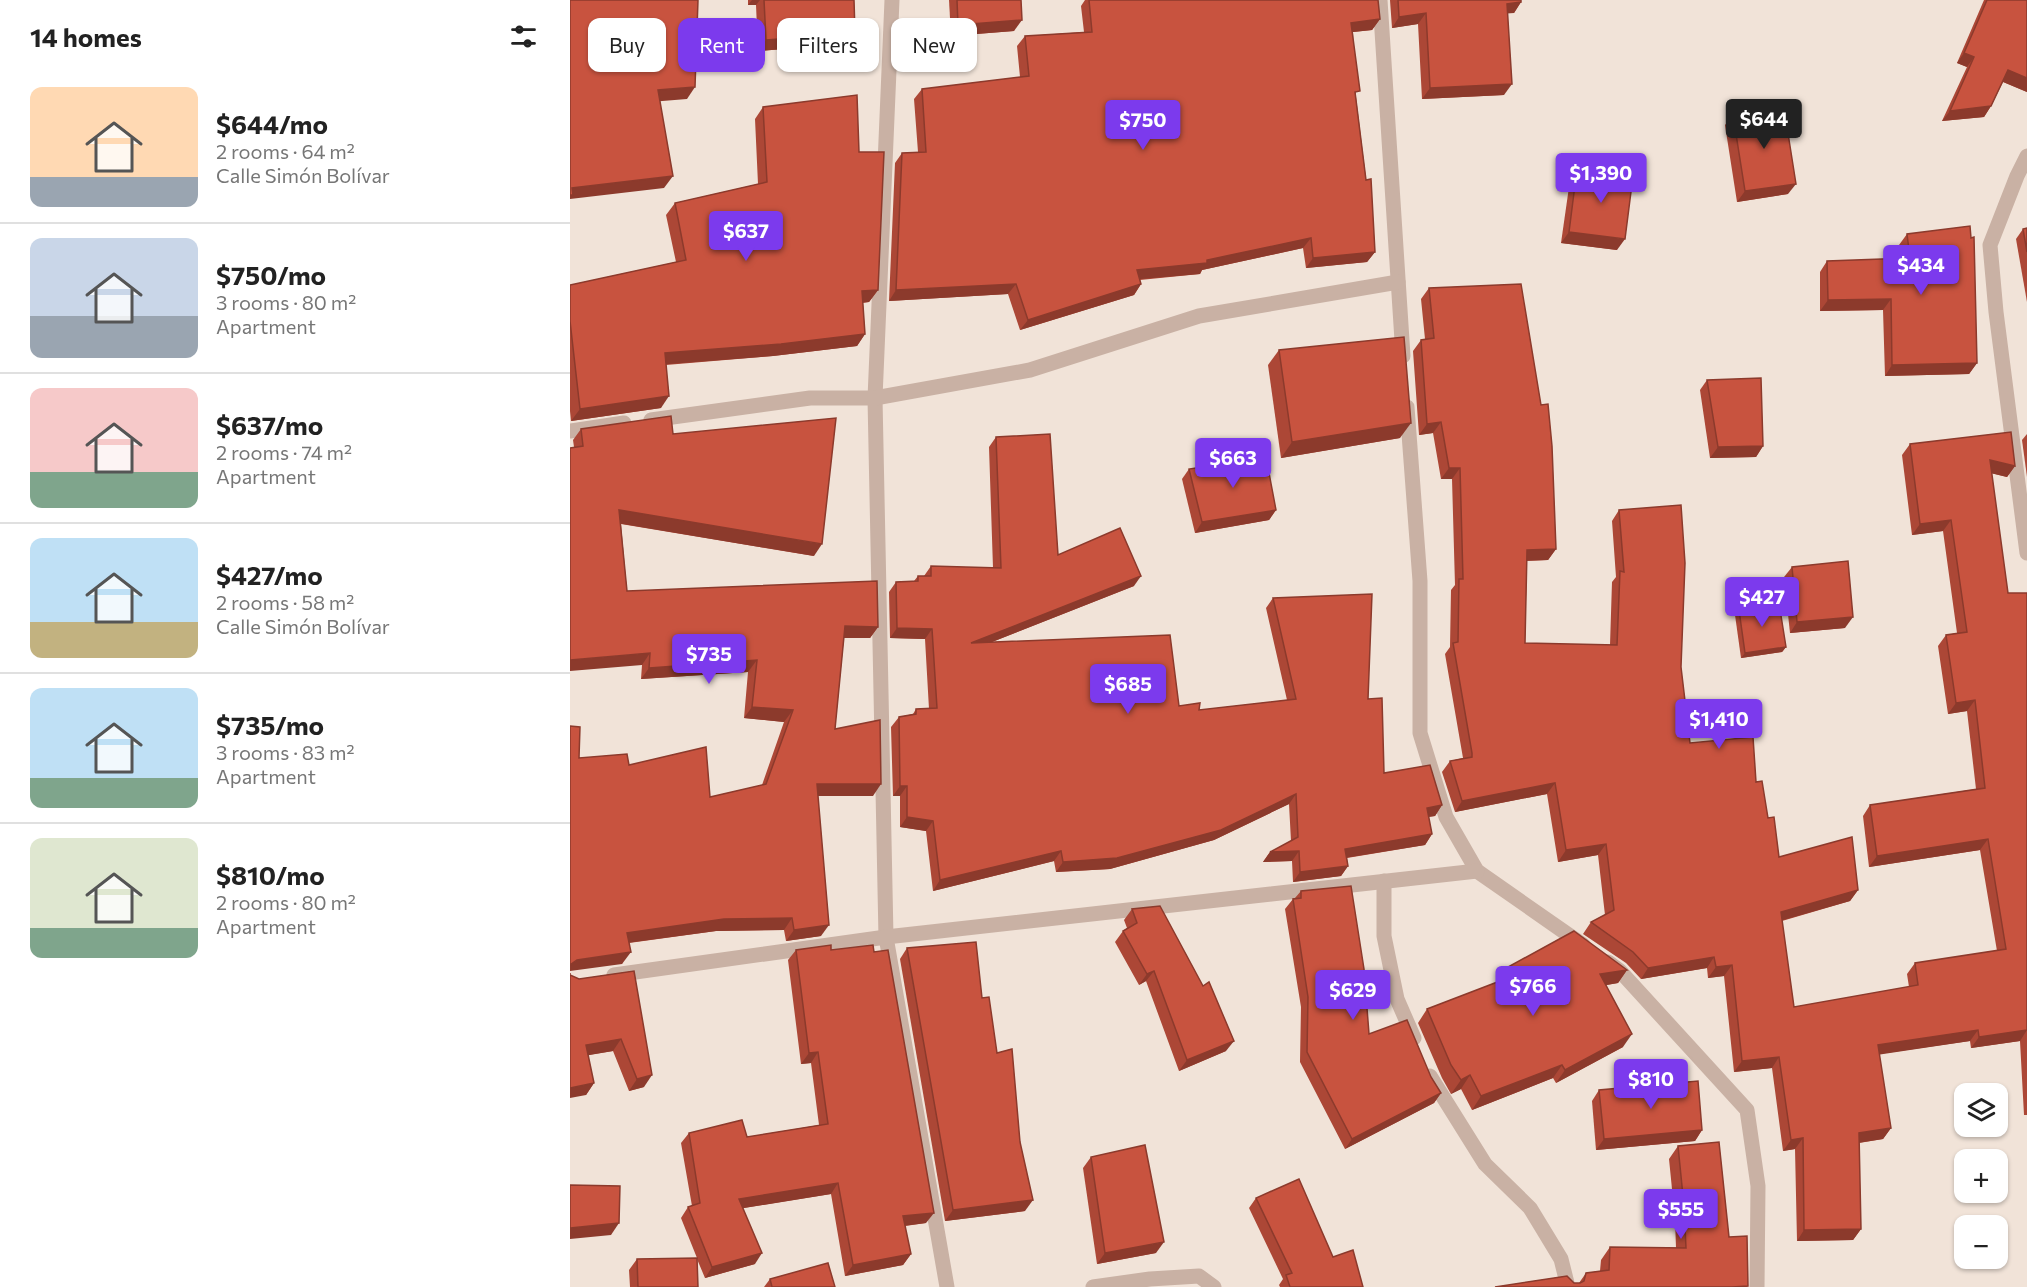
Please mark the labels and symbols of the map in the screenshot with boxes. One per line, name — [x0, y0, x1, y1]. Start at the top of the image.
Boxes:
pin: $644 — [1728, 99, 1800, 150]
pin: $750 — [1107, 100, 1179, 151]
pin: $1,390 — [1552, 153, 1650, 204]
pin: $637 — [710, 211, 782, 262]
pin: $434 — [1885, 245, 1957, 296]
pin: $663 — [1197, 438, 1269, 489]
pin: $427 — [1726, 577, 1798, 628]
pin: $735 — [673, 634, 745, 685]
pin: $685 — [1092, 664, 1164, 715]
pin: $1,410 — [1670, 699, 1768, 750]
pin: $766 — [1497, 966, 1569, 1017]
pin: $629 — [1317, 970, 1389, 1021]
pin: $810 — [1615, 1059, 1687, 1110]
pin: $555 — [1645, 1189, 1717, 1240]

